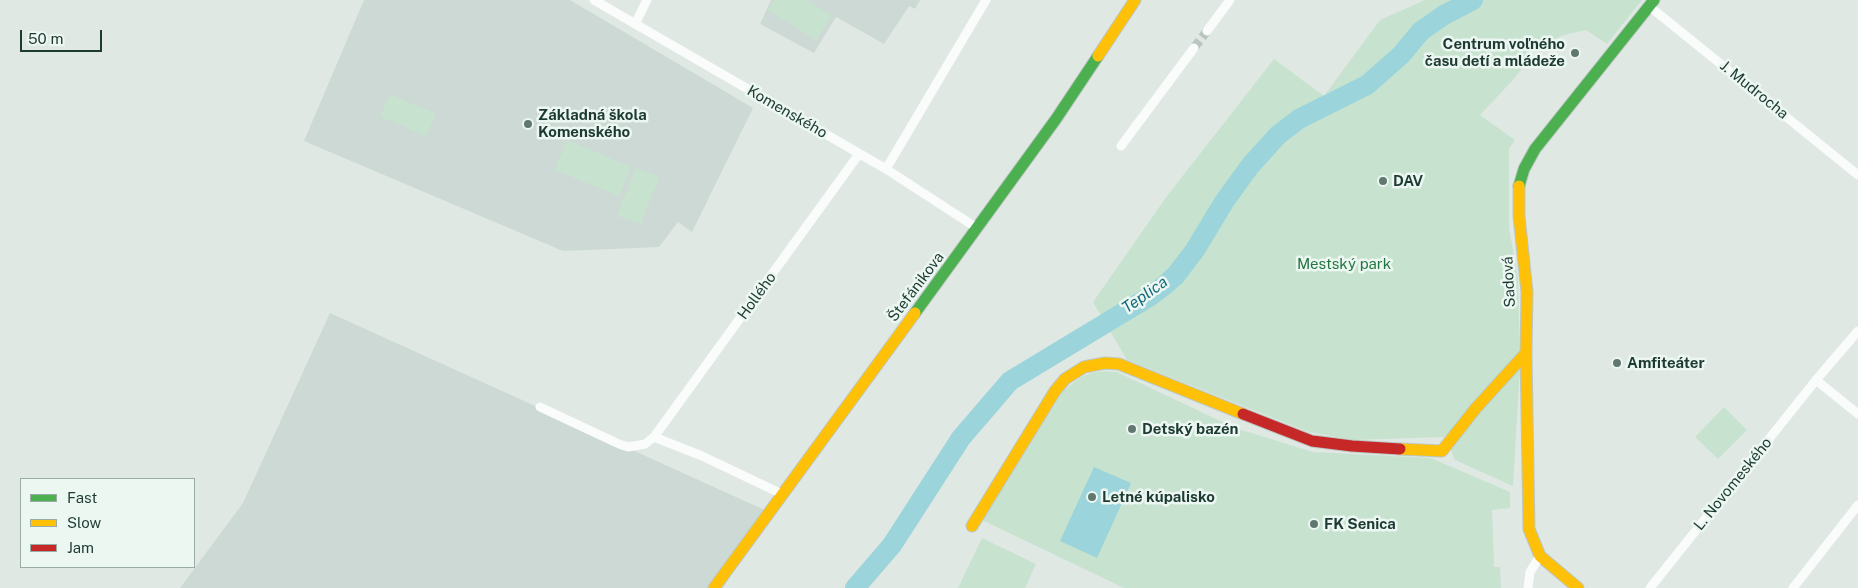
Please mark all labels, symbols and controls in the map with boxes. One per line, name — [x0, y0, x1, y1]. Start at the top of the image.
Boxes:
scale bar — [22, 20, 105, 52]
text: 50 m — [28, 30, 63, 47]
place label: Centrum voľného času detí a mládeže — [1425, 35, 1565, 70]
marker: Centrum voľného času detí a mládeže — [1569, 47, 1581, 59]
street label: J. Mudrocha — [1716, 57, 1792, 123]
street label: Komenského — [744, 82, 830, 142]
place label: Základná škola Komenského — [538, 106, 647, 141]
marker: Základná škola Komenského — [522, 118, 534, 130]
place label: DAV — [1393, 172, 1423, 190]
marker: DAV — [1377, 175, 1389, 187]
street label: Štefánikova — [884, 249, 948, 325]
park label: Mestský park — [1297, 255, 1391, 273]
street label: Sadová — [1499, 256, 1519, 308]
street label: Hollého — [734, 269, 780, 323]
water label: Teplica — [1119, 272, 1171, 318]
place label: Amfiteáter — [1627, 354, 1705, 372]
marker: Amfiteáter — [1611, 357, 1623, 369]
place label: Detský bazén — [1142, 420, 1238, 438]
marker: Detský bazén — [1126, 423, 1138, 435]
street label: L. Novomeského — [1690, 434, 1776, 534]
legend — [20, 478, 195, 568]
place label: Letné kúpalisko — [1102, 488, 1215, 506]
text: Fast — [67, 489, 97, 506]
marker: Letné kúpalisko — [1086, 491, 1098, 503]
text: Slow — [67, 514, 101, 531]
place label: FK Senica — [1324, 515, 1396, 533]
marker: FK Senica — [1308, 518, 1320, 530]
text: Jam — [67, 539, 94, 556]

